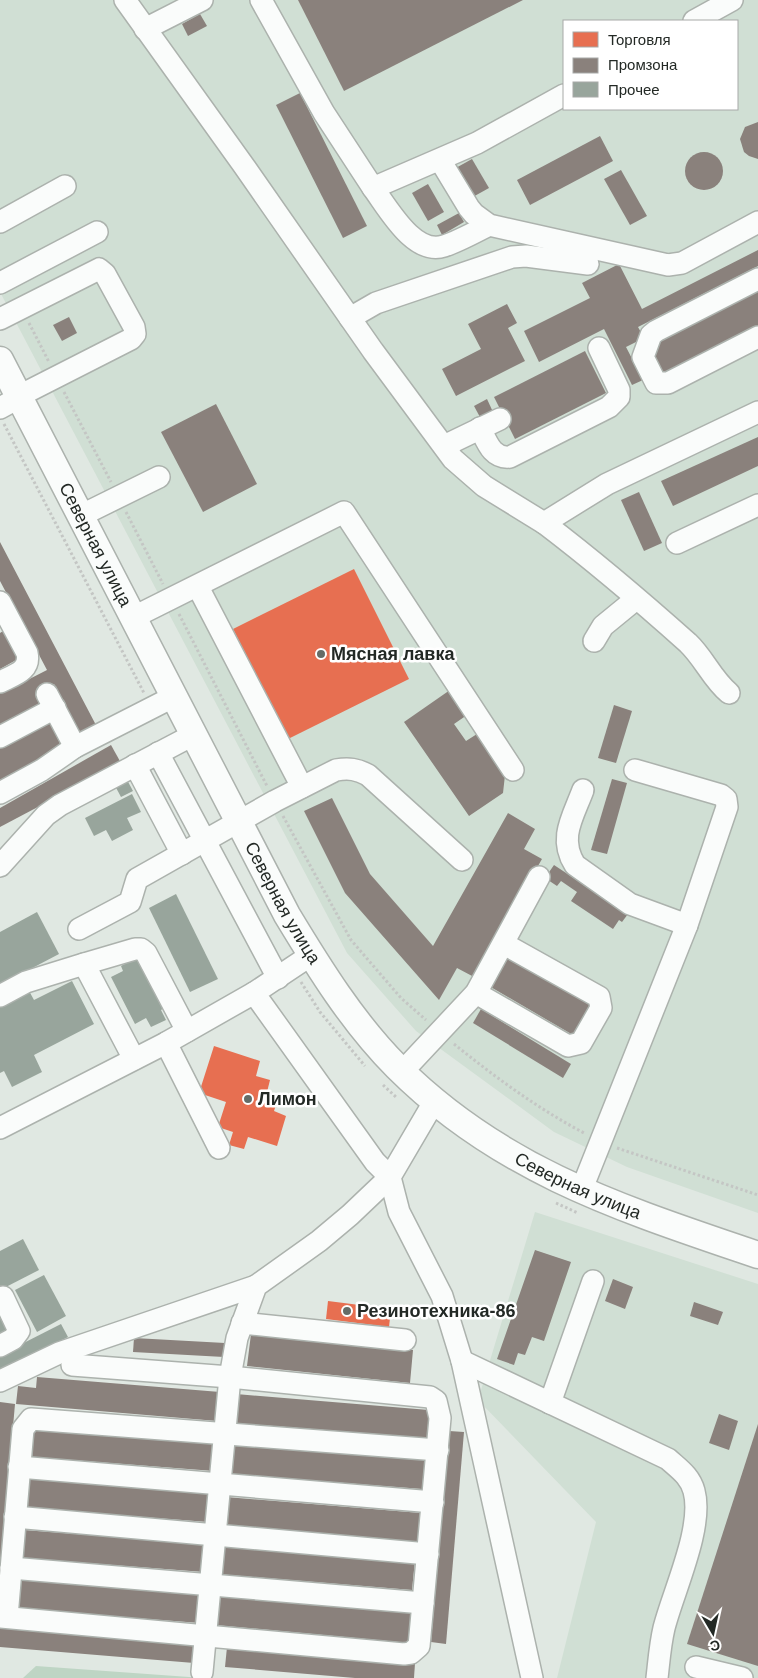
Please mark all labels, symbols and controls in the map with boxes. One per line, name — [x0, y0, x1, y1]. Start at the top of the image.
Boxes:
legend — [563, 20, 738, 110]
text: Торговля — [608, 31, 671, 48]
text: Промзона — [608, 56, 678, 73]
text: Прочее — [608, 81, 660, 98]
street label: Северная улица — [55, 479, 136, 611]
place label: Мясная лавка — [331, 644, 455, 664]
marker: Мясная лавка — [315, 648, 327, 660]
street label: Северная улица — [241, 838, 325, 968]
place label: Лимон — [258, 1089, 317, 1109]
marker: Лимон — [242, 1093, 254, 1105]
street label: Северная улица — [511, 1148, 645, 1223]
place label: Резинотехника-86 — [357, 1301, 516, 1321]
marker: Резинотехника-86 — [341, 1305, 353, 1317]
north arrow — [688, 1608, 738, 1658]
text: С — [709, 1637, 721, 1655]

